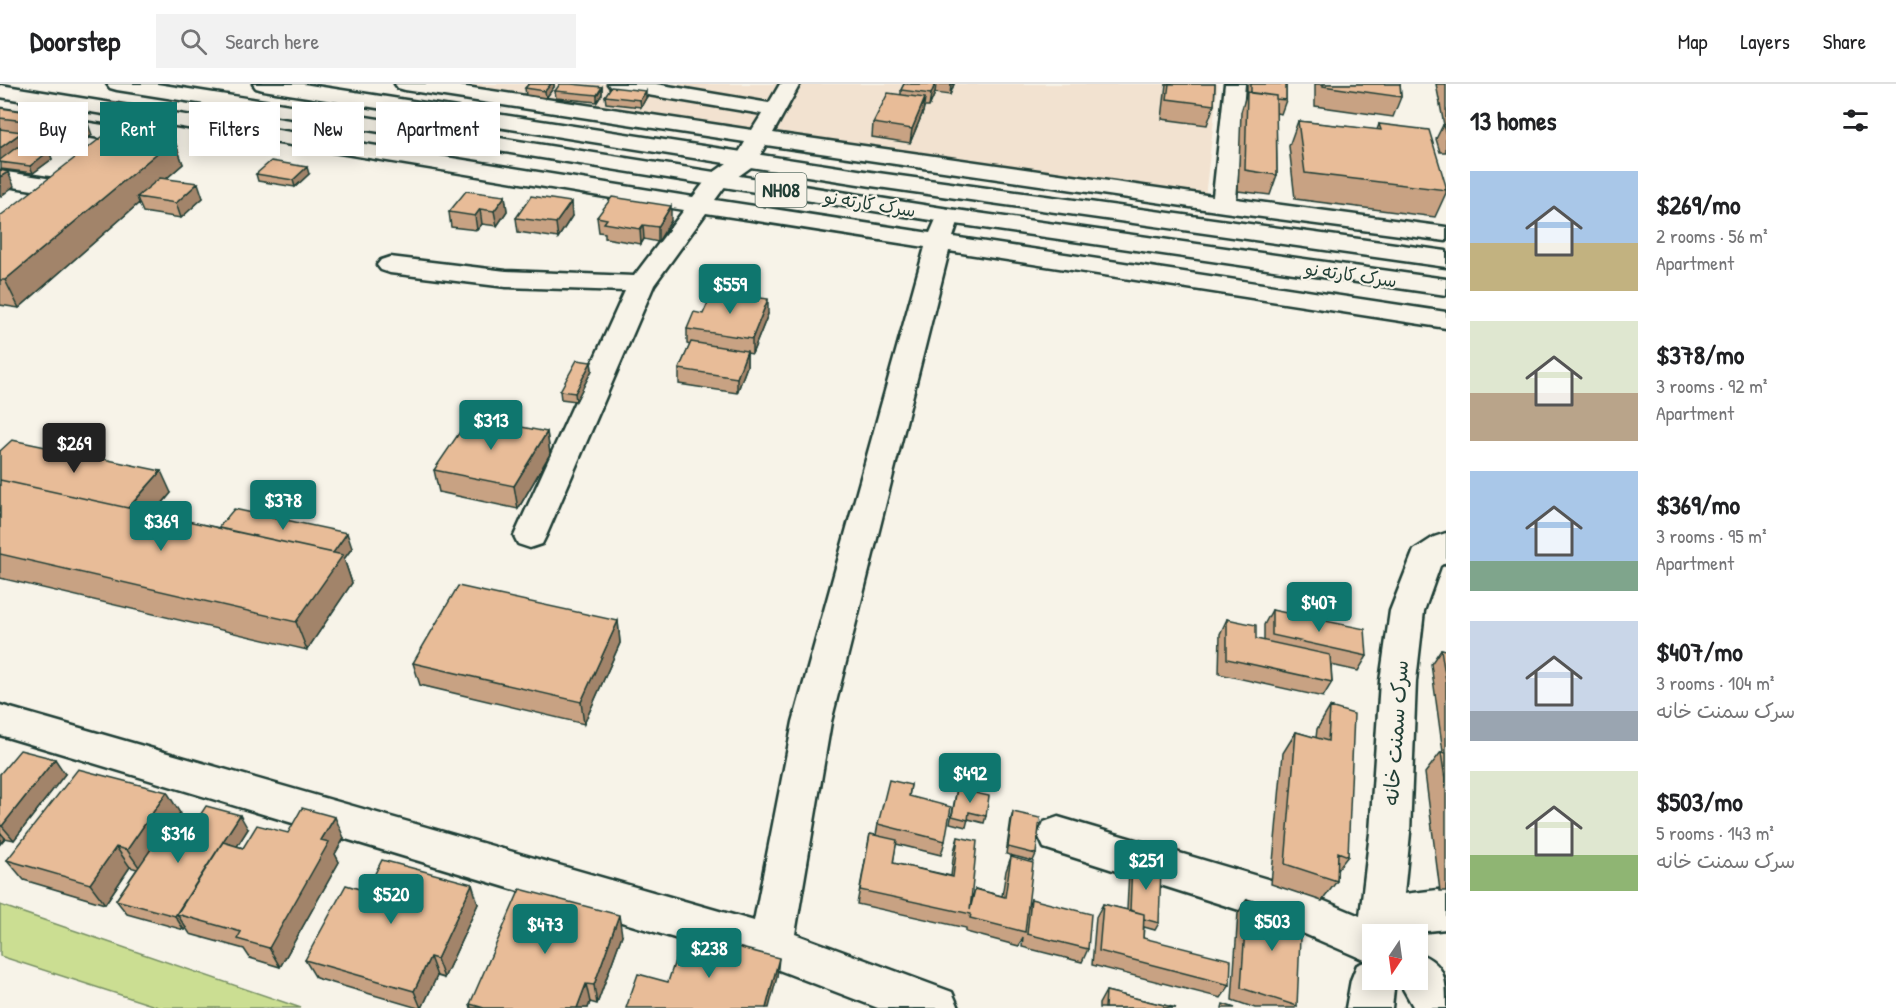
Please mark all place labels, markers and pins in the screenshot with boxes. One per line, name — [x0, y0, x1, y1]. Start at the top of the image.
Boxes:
pin: $559 — [694, 264, 766, 315]
pin: $313 — [455, 400, 527, 451]
pin: $269 — [38, 423, 110, 474]
pin: $378 — [247, 480, 319, 531]
pin: $369 — [125, 501, 197, 552]
pin: $407 — [1283, 582, 1355, 633]
pin: $492 — [934, 753, 1006, 804]
pin: $316 — [142, 813, 214, 864]
pin: $251 — [1110, 840, 1182, 891]
pin: $520 — [355, 874, 427, 925]
pin: $503 — [1236, 901, 1308, 952]
pin: $473 — [509, 904, 581, 955]
pin: $238 — [673, 928, 745, 979]

